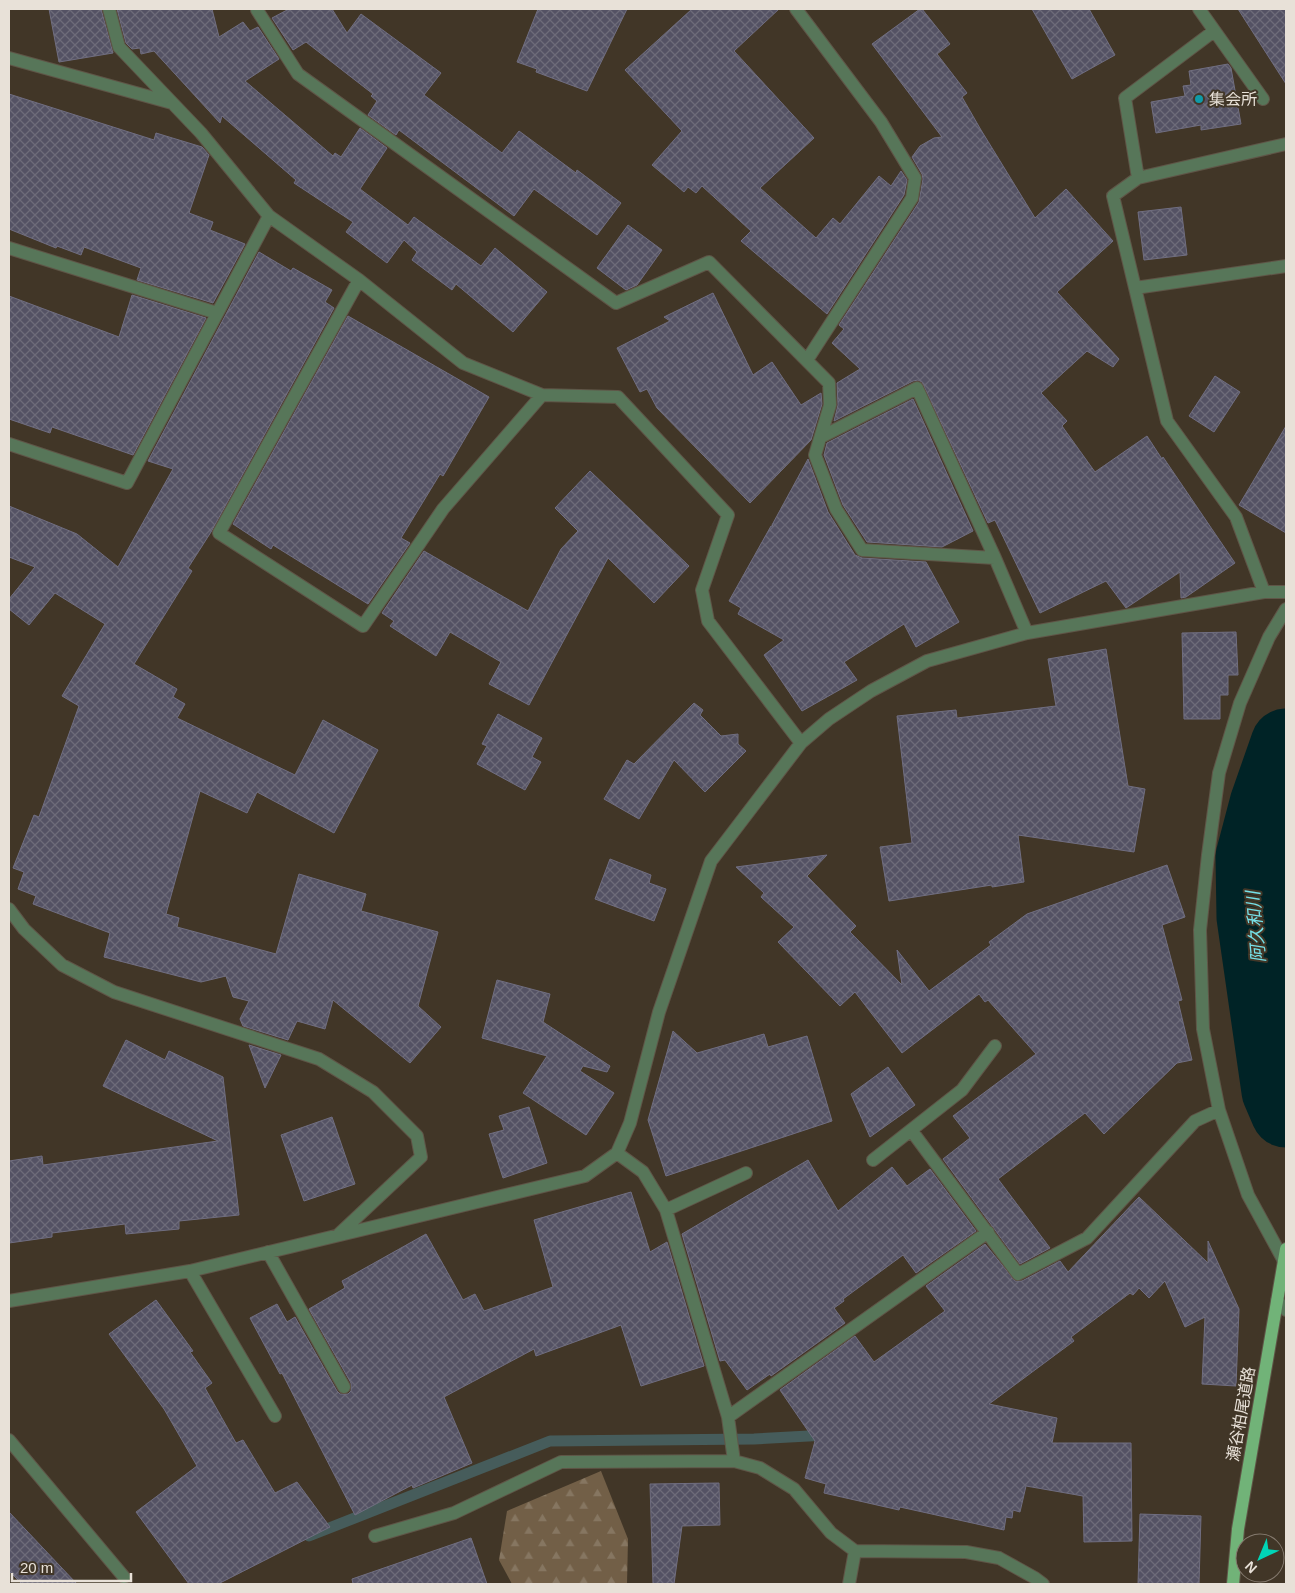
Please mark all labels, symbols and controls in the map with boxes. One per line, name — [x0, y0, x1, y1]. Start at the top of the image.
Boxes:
place label: 集会所 — [1209, 91, 1257, 108]
marker: 集会所 — [1193, 93, 1205, 105]
water label: 阿久和川 — [1243, 888, 1269, 964]
street label: 瀬谷柏尾道路 — [1224, 1365, 1258, 1463]
north arrow — [1235, 1533, 1285, 1583]
scale bar — [12, 1550, 131, 1582]
text: N — [1242, 1558, 1260, 1577]
text: 20 m — [20, 1559, 53, 1576]

